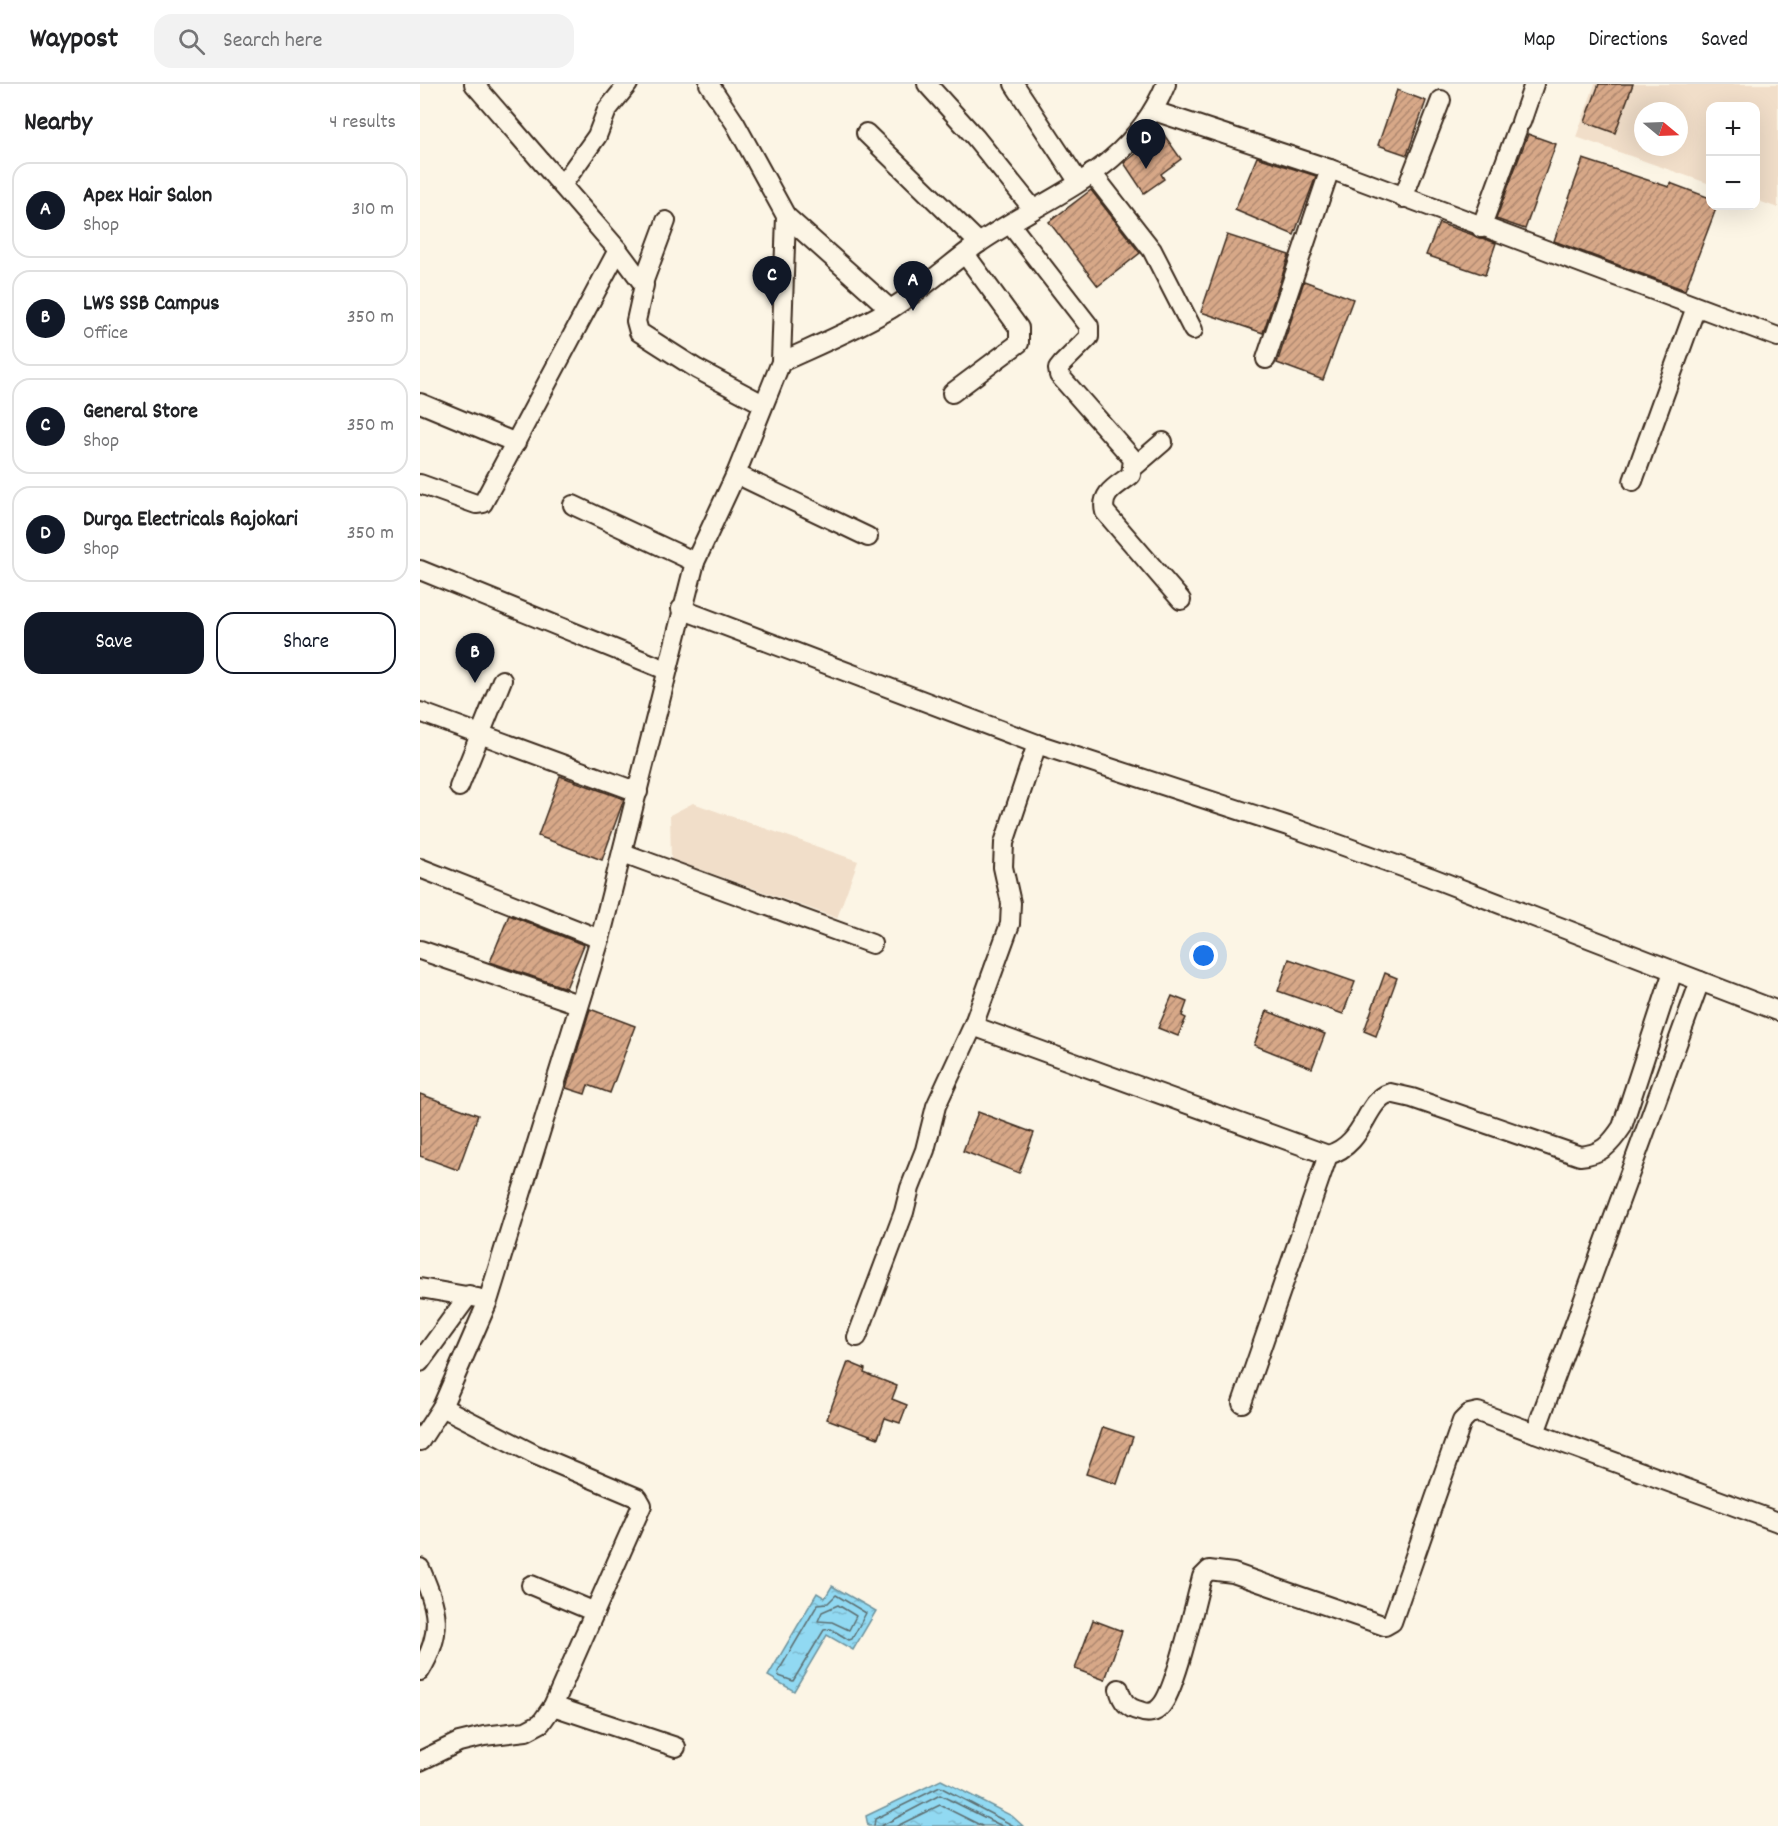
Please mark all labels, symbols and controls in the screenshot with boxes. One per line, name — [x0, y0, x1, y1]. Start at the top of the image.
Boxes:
search box — [154, 14, 574, 68]
text: Waypost — [30, 21, 118, 61]
icon: search — [175, 25, 208, 58]
text: Search here — [223, 26, 322, 57]
text: Map — [1524, 26, 1555, 56]
text: Directions — [1588, 26, 1668, 56]
text: Saved — [1701, 26, 1748, 56]
north arrow — [1634, 102, 1688, 156]
map controls — [1706, 102, 1760, 210]
button: + — [1706, 102, 1760, 156]
text: Nearby — [24, 105, 92, 142]
text: 4 results — [329, 109, 396, 137]
pin: D — [1126, 120, 1166, 169]
button: − — [1706, 156, 1760, 210]
text: Apex Hair Salon — [83, 181, 212, 212]
text: A — [40, 196, 51, 224]
text: 310 m — [352, 196, 394, 224]
text: Shop — [83, 212, 119, 240]
pin: C — [752, 256, 792, 306]
pin: A — [894, 262, 932, 311]
text: LWS SSB Campus — [83, 289, 219, 320]
text: B — [41, 304, 50, 332]
text: 350 m — [347, 304, 394, 332]
text: Office — [83, 320, 128, 348]
text: General Store — [83, 397, 198, 428]
text: C — [41, 412, 50, 440]
text: 350 m — [347, 412, 394, 440]
text: Shop — [83, 428, 119, 456]
text: Durga Electricals Rajokari — [83, 505, 298, 536]
text: D — [40, 520, 51, 548]
text: 350 m — [347, 520, 394, 548]
text: Shop — [83, 536, 119, 564]
button: Save — [24, 612, 204, 674]
button: Share — [216, 612, 396, 674]
pin: B — [456, 634, 494, 683]
your location — [1189, 941, 1218, 970]

